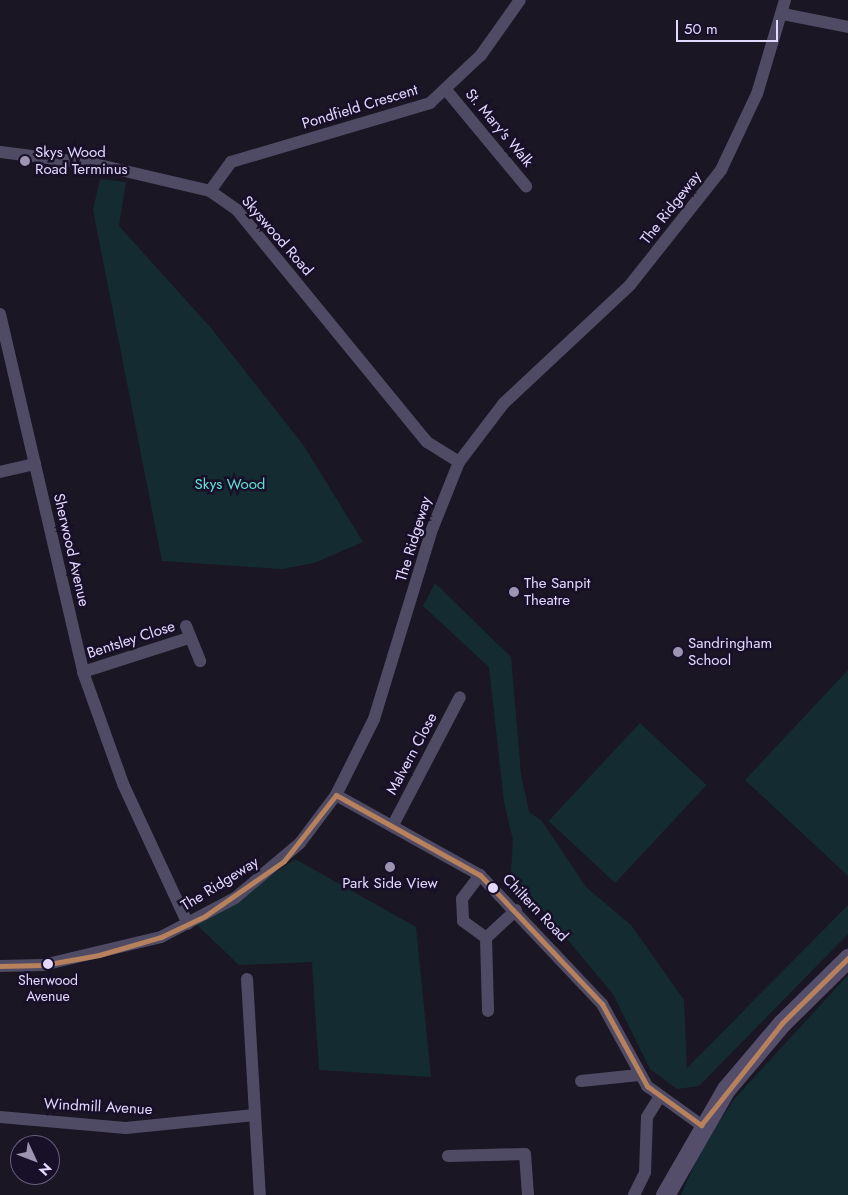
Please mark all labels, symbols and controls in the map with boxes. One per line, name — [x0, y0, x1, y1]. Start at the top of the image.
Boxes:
scale bar — [678, 10, 780, 42]
text: 50 m — [684, 18, 718, 40]
street label: Pondfield Crescent — [300, 81, 420, 133]
street label: St. Mary's Walk — [461, 85, 537, 171]
place label: Skys Wood Road Terminus — [35, 143, 128, 178]
marker: Skys Wood Road Terminus — [19, 155, 31, 167]
street label: The Ridgeway — [637, 168, 705, 248]
street label: Skyswood Road — [238, 193, 316, 279]
park label: Skys Wood — [195, 476, 265, 494]
street label: Sherwood Avenue — [49, 492, 93, 608]
street label: The Ridgeway — [393, 494, 435, 584]
place label: The Sanpit Theatre — [524, 574, 590, 609]
marker: The Sanpit Theatre — [508, 586, 520, 598]
street label: Bentsley Close — [85, 617, 177, 663]
place label: Sandringham School — [688, 634, 772, 669]
marker: Sandringham School — [672, 646, 684, 658]
street label: Malvern Close — [383, 710, 441, 798]
street label: The Ridgeway — [178, 853, 262, 915]
marker: Park Side View — [384, 861, 396, 873]
street label: Chiltern Road — [498, 871, 572, 945]
place label: Park Side View — [342, 875, 438, 893]
unlabelled marker — [488, 883, 498, 893]
marker: Sherwood Avenue — [43, 959, 53, 969]
place label: Sherwood Avenue — [18, 972, 78, 1004]
street label: Windmill Avenue — [43, 1095, 153, 1119]
north arrow — [10, 1135, 60, 1185]
text: N — [34, 1159, 56, 1180]

